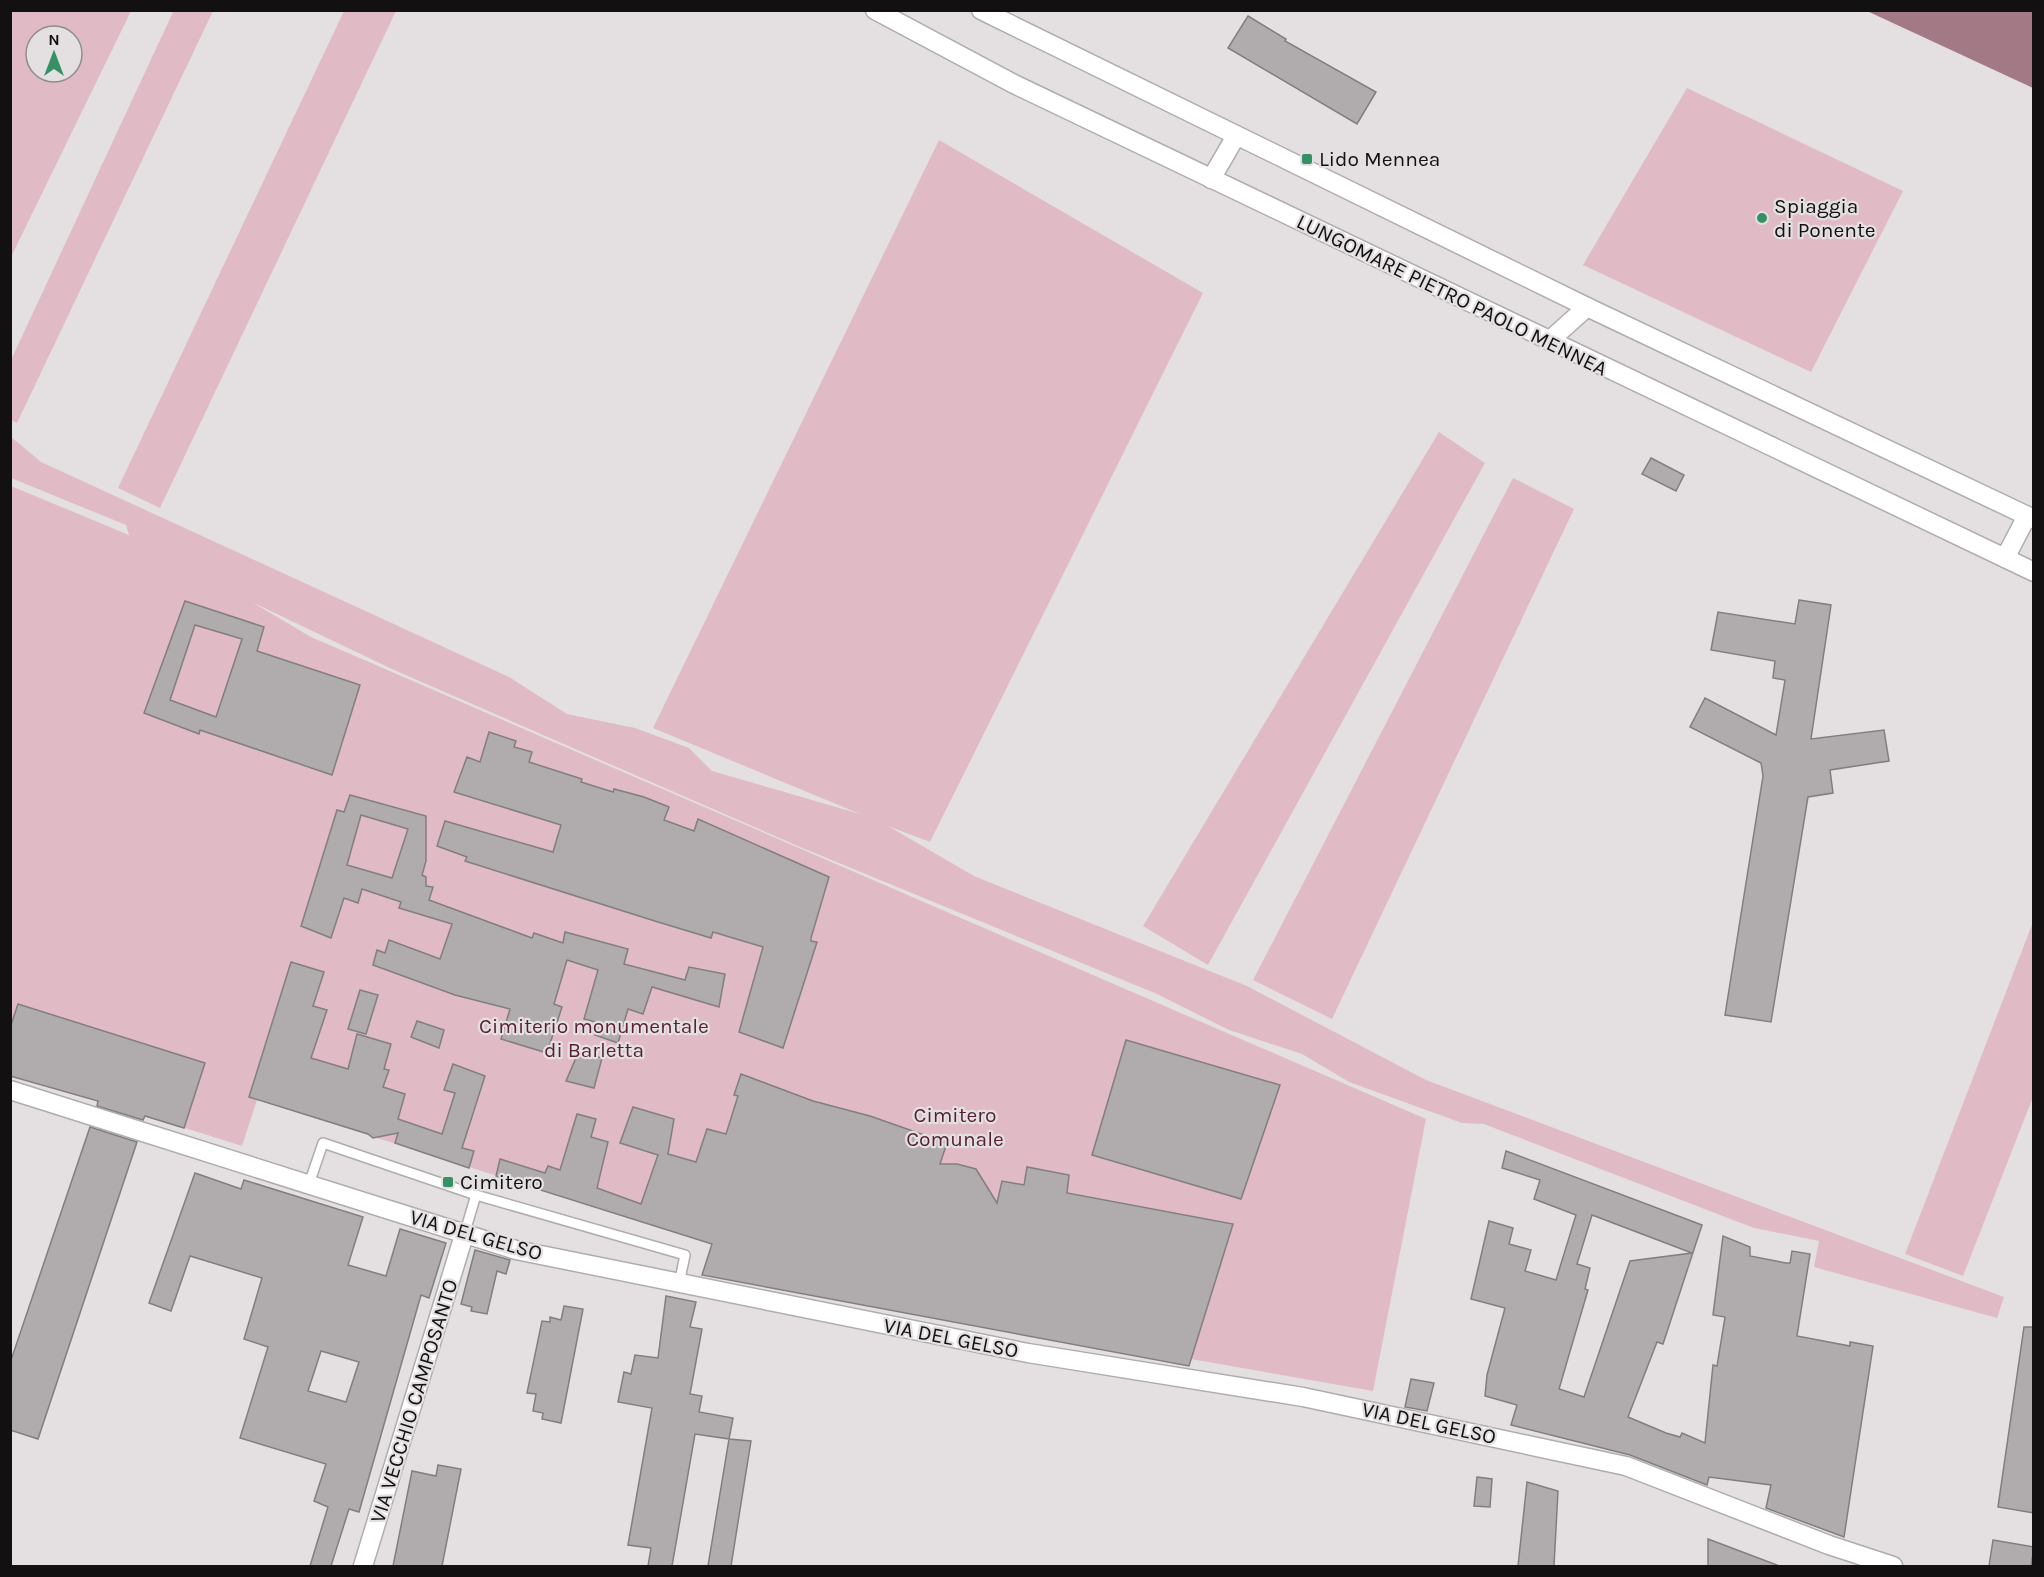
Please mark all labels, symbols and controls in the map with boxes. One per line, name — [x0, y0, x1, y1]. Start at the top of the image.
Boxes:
north arrow — [24, 24, 84, 84]
text: N — [48, 30, 60, 49]
place label: Lido Mennea — [1319, 147, 1440, 171]
marker: Lido Mennea — [1300, 152, 1314, 166]
place label: Spiaggia di Ponente — [1774, 194, 1876, 242]
street label: LUNGOMARE PIETRO PAOLO MENNEA — [1293, 209, 1611, 381]
marker: Spiaggia di Ponente — [1755, 211, 1769, 225]
park label: Cimiterio monumentale di Barletta — [479, 1014, 709, 1062]
park label: Cimitero Comunale — [906, 1103, 1004, 1151]
place label: Cimitero — [460, 1170, 543, 1194]
marker: Cimitero — [441, 1175, 455, 1189]
street label: VIA DEL GELSO — [407, 1205, 545, 1265]
street label: VIA VECCHIO CAMPOSANTO — [365, 1276, 463, 1526]
street label: VIA DEL GELSO — [882, 1313, 1020, 1363]
street label: VIA DEL GELSO — [1360, 1397, 1498, 1449]

